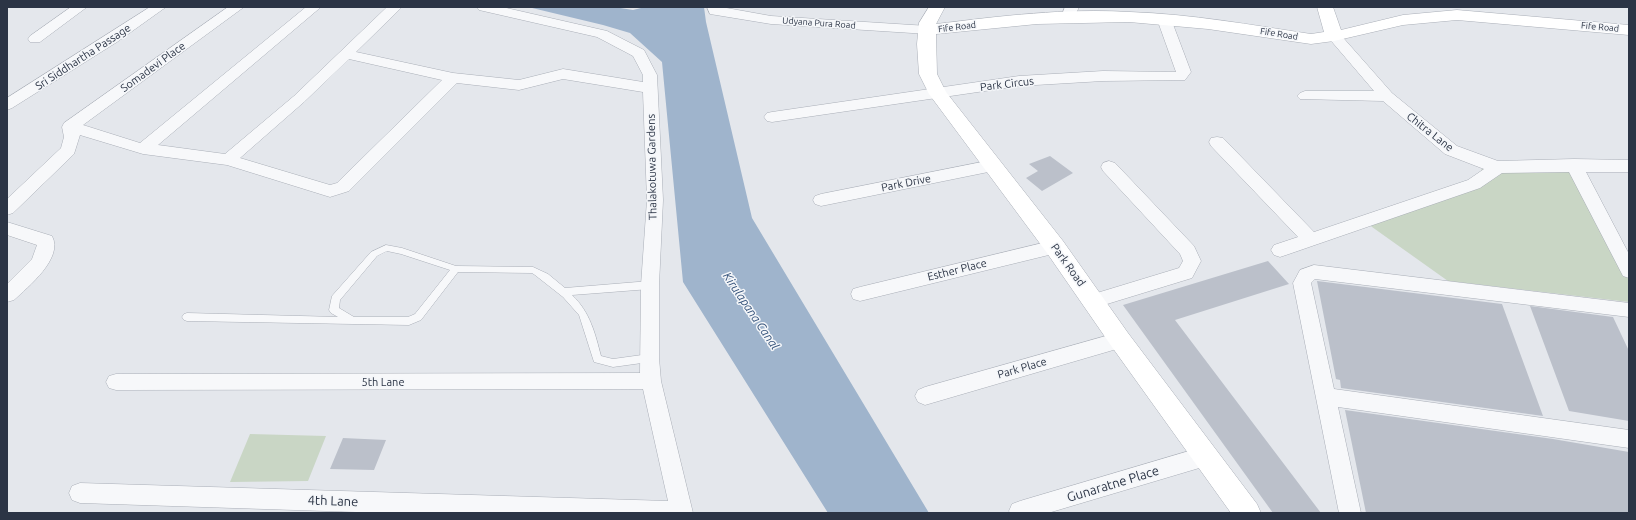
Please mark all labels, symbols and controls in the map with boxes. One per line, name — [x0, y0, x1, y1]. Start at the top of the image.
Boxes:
street label: Udyana Pura Road — [782, 15, 856, 31]
street label: Fife Road — [937, 19, 977, 35]
street label: Fife Road — [1581, 20, 1619, 34]
street label: Sri Siddhartha Passage — [33, 21, 133, 93]
street label: Fife Road — [1259, 26, 1299, 42]
street label: Somadevi Place — [118, 39, 188, 95]
street label: Park Circus — [979, 74, 1035, 94]
street label: Chitra Lane — [1404, 110, 1456, 154]
street label: Thalakotuwa Gardens — [644, 114, 660, 220]
street label: Park Drive — [880, 172, 932, 194]
street label: Park Road — [1048, 241, 1088, 289]
street label: Esther Place — [926, 256, 988, 284]
water label: Kirulapana Canal — [720, 270, 782, 352]
street label: Park Place — [996, 355, 1048, 381]
street label: 5th Lane — [362, 375, 404, 389]
street label: Gunaratne Place — [1065, 463, 1161, 505]
street label: 4th Lane — [307, 492, 359, 510]

